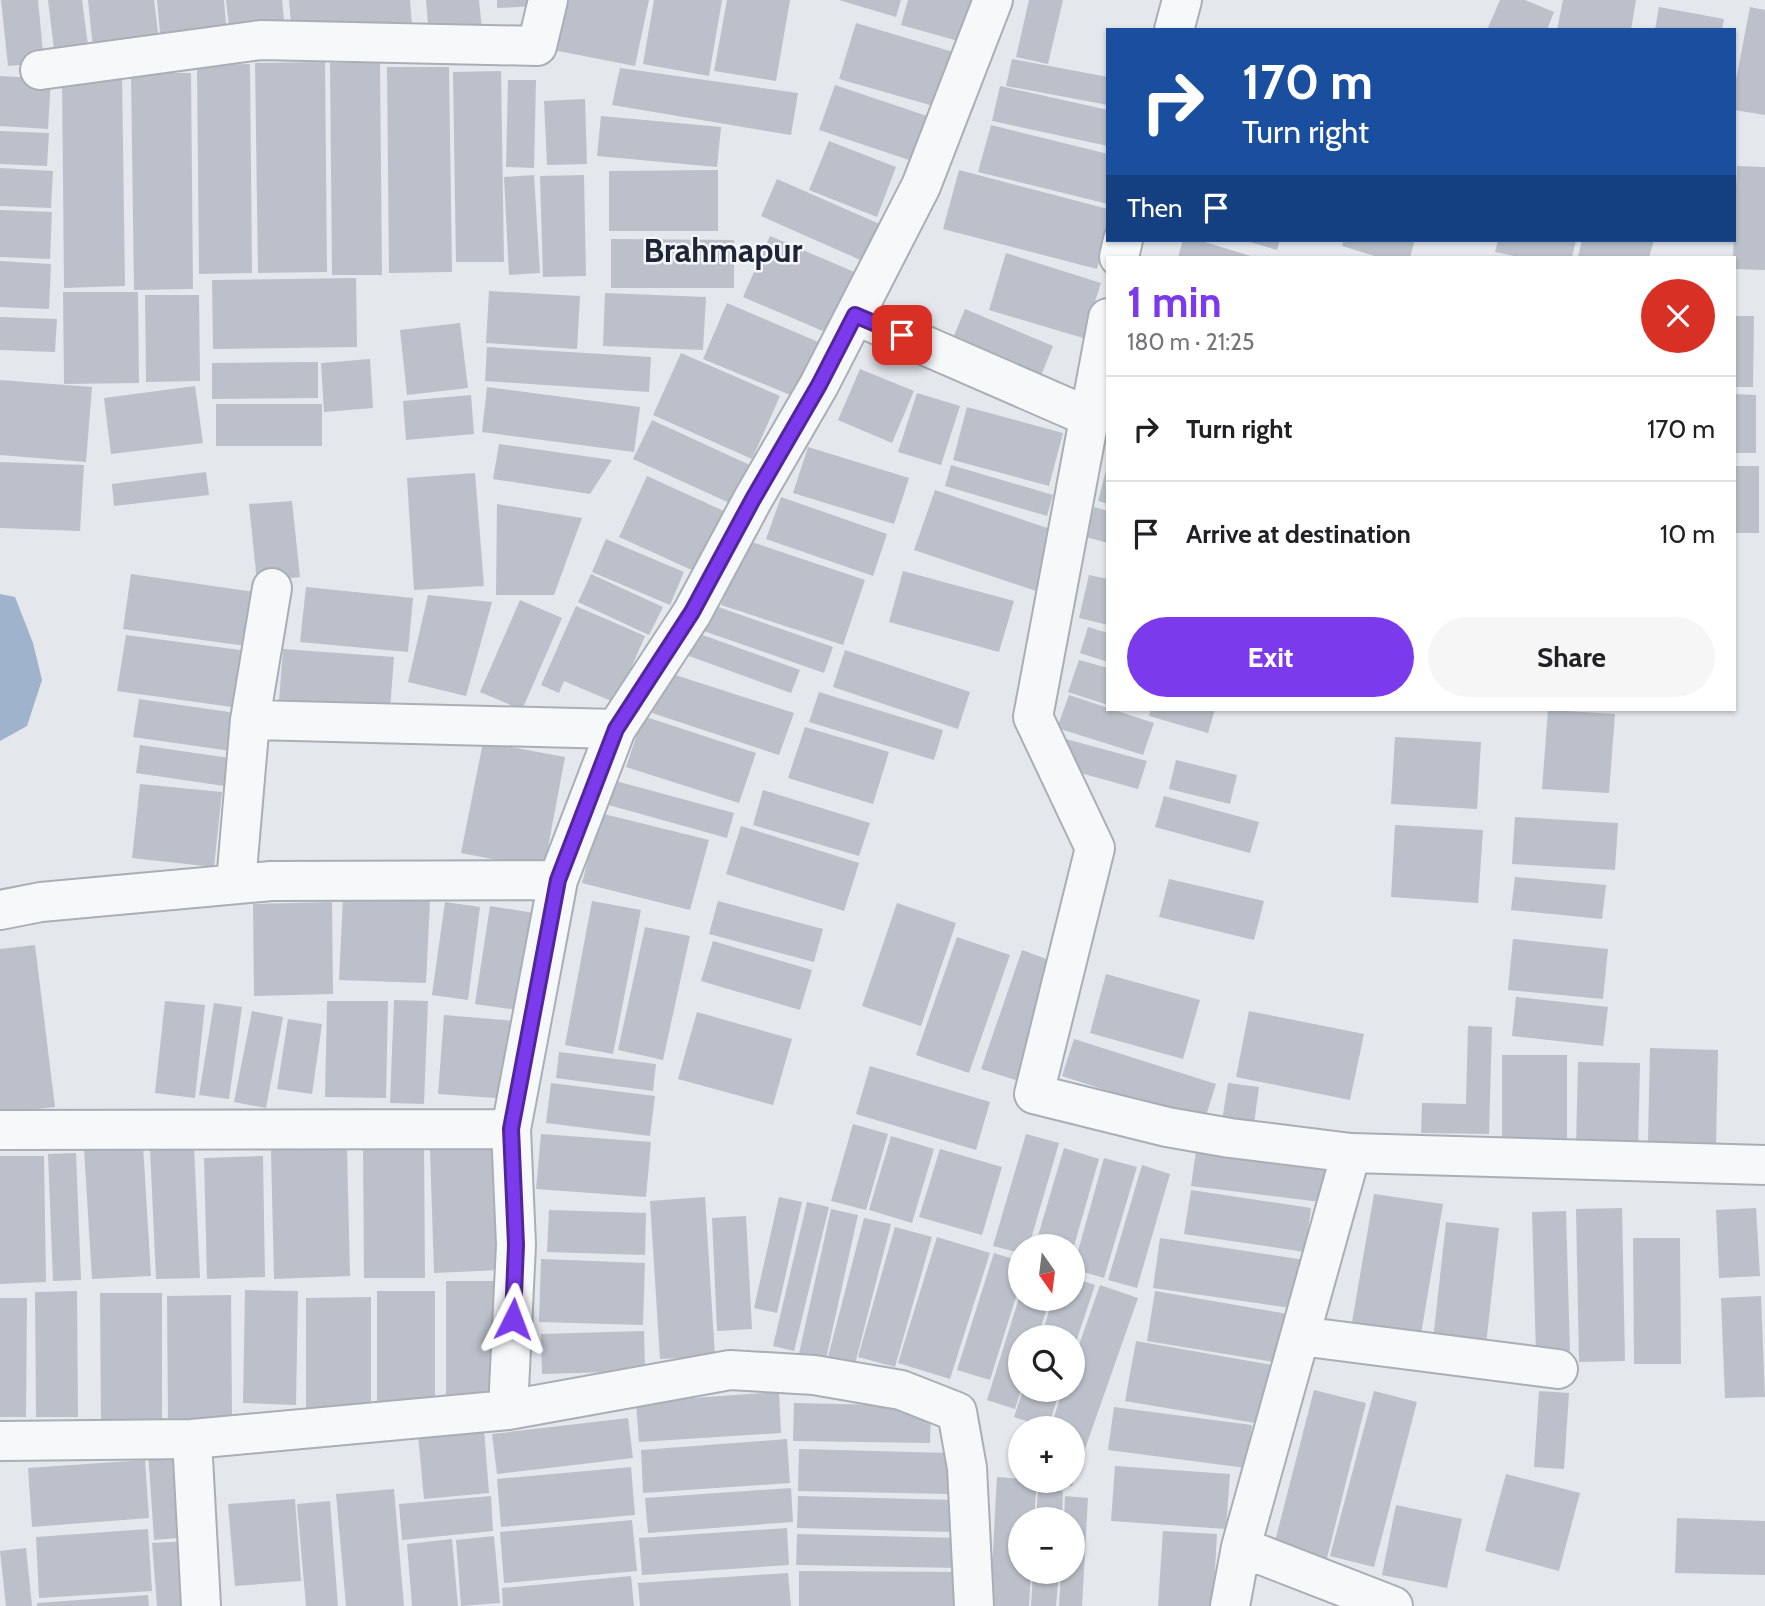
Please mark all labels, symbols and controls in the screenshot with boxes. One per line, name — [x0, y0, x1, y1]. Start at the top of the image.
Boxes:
text: 170 m — [1242, 52, 1373, 111]
icon: right — [1127, 56, 1218, 147]
text: Turn right — [1242, 112, 1369, 151]
icon: arrive — [1197, 189, 1235, 227]
text: Then — [1127, 192, 1183, 224]
district label: Brahmapur — [644, 230, 803, 270]
text: 1 min — [1127, 276, 1222, 328]
button: close — [1641, 279, 1715, 353]
pin — [872, 305, 932, 365]
icon: arrive — [883, 316, 921, 354]
text: 180 m · 21:25 — [1127, 328, 1255, 356]
icon: right — [1127, 410, 1165, 448]
text: Turn right — [1186, 413, 1292, 445]
text: 170 m — [1647, 413, 1715, 445]
icon: arrive — [1127, 515, 1165, 553]
text: Arrive at destination — [1186, 518, 1411, 550]
text: 10 m — [1660, 518, 1715, 550]
button: Exit — [1127, 617, 1414, 697]
button: Share — [1428, 617, 1715, 697]
north arrow — [1008, 1234, 1085, 1311]
map controls — [1008, 1234, 1085, 1584]
position arrow — [476, 1282, 550, 1356]
button: search — [1008, 1325, 1085, 1402]
button: + — [1008, 1416, 1085, 1493]
button: − — [1008, 1507, 1085, 1584]

